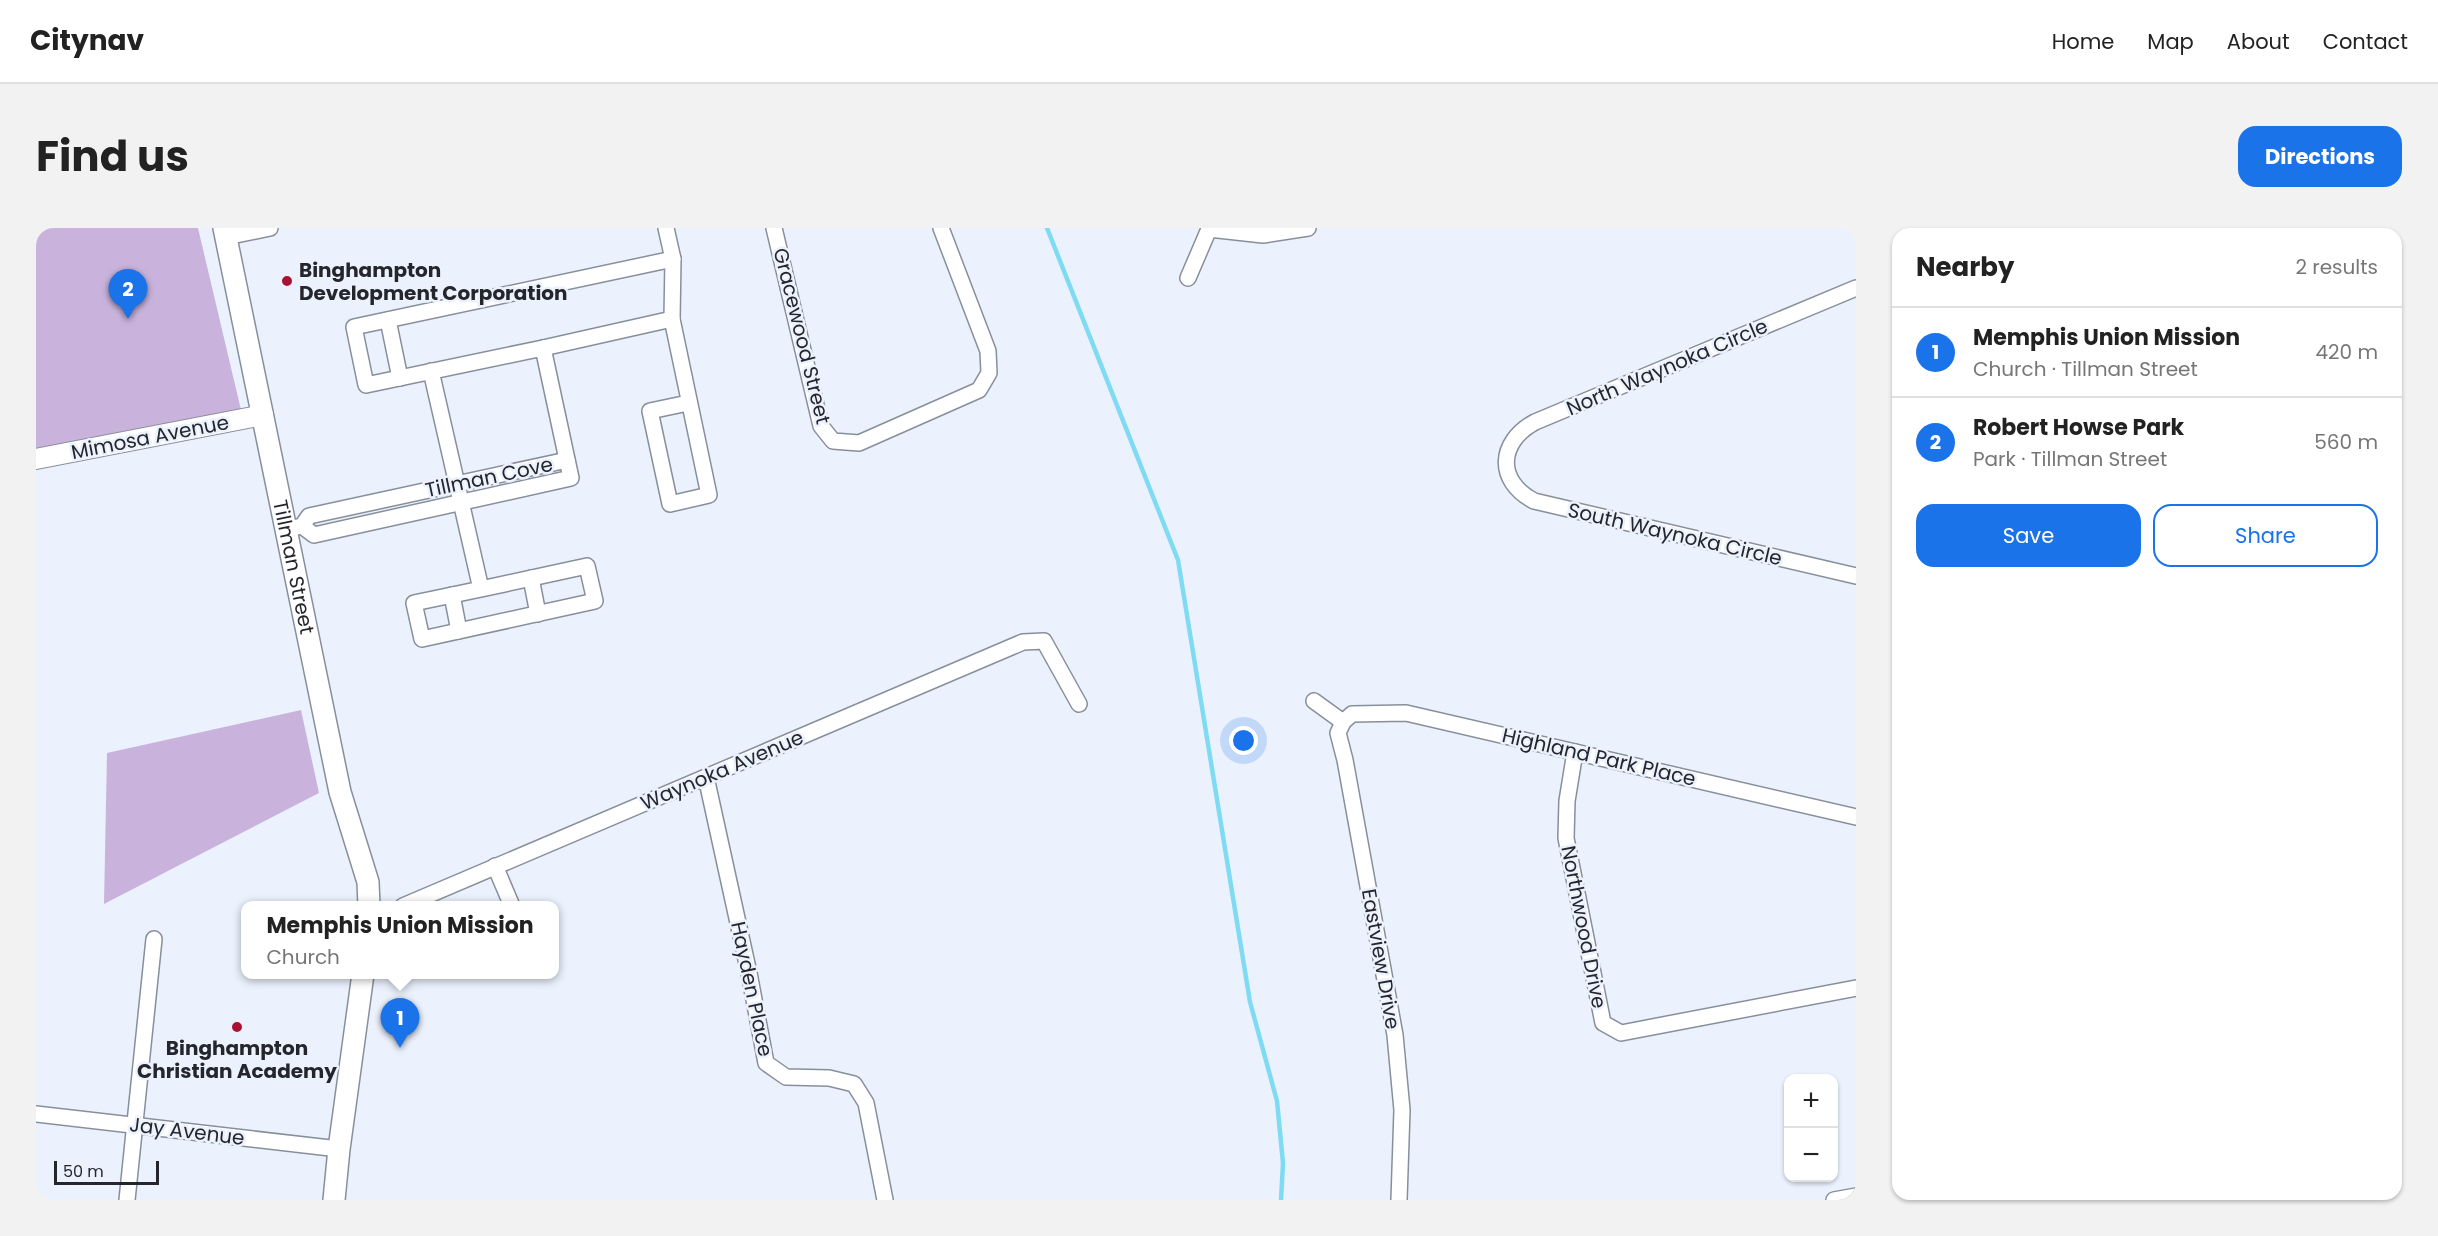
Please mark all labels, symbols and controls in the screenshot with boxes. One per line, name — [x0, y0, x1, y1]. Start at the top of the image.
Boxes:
text: Citynav — [30, 21, 144, 60]
text: Home — [2052, 27, 2114, 56]
text: Map — [2147, 27, 2194, 56]
text: About — [2227, 27, 2290, 56]
text: Contact — [2323, 27, 2408, 56]
button: Directions — [2238, 126, 2402, 187]
text: Find us — [36, 127, 189, 186]
street label: Gracewood Street — [767, 245, 837, 427]
text: Nearby — [1916, 249, 2014, 285]
text: 2 results — [2295, 253, 2378, 281]
place label: Binghampton Development Corporation — [299, 256, 568, 307]
pin: 2 — [108, 270, 148, 319]
marker: Binghampton Development Corporation — [280, 274, 294, 288]
street label: North Waynoka Circle — [1562, 312, 1772, 422]
text: Memphis Union Mission — [1973, 322, 2240, 353]
text: 1 — [1932, 338, 1939, 366]
text: 420 m — [2315, 338, 2378, 366]
text: Church · Tillman Street — [1973, 355, 2198, 383]
street label: Mimosa Avenue — [69, 408, 231, 466]
text: Robert Howse Park — [1973, 412, 2184, 443]
text: 2 — [1930, 428, 1941, 456]
text: 560 m — [2314, 428, 2378, 456]
text: Park · Tillman Street — [1973, 445, 2167, 473]
street label: Tillman Cove — [423, 450, 555, 504]
street label: South Waynoka Circle — [1565, 496, 1785, 572]
street label: Tillman Street — [266, 497, 321, 637]
button: Save — [1916, 504, 2141, 567]
button: Share — [2153, 504, 2378, 567]
street label: Highland Park Place — [1499, 721, 1699, 793]
street label: Waynoka Avenue — [636, 723, 808, 817]
your location — [1229, 726, 1258, 755]
street label: Northwood Drive — [1554, 843, 1614, 1011]
street label: Eastview Drive — [1355, 887, 1407, 1031]
popup — [241, 901, 559, 979]
text: Memphis Union Mission — [266, 910, 534, 941]
street label: Hayden Place — [724, 919, 780, 1059]
text: Church — [266, 943, 340, 971]
pin: 1 — [380, 998, 420, 1048]
marker: Binghampton Christian Academy — [230, 1020, 244, 1034]
place label: Binghampton Christian Academy — [137, 1034, 337, 1085]
map controls — [1784, 1074, 1838, 1182]
button: + — [1784, 1074, 1838, 1128]
street label: Jay Avenue — [128, 1110, 246, 1152]
button: − — [1784, 1128, 1838, 1182]
scale bar — [54, 1158, 159, 1186]
text: 50 m — [63, 1160, 104, 1183]

